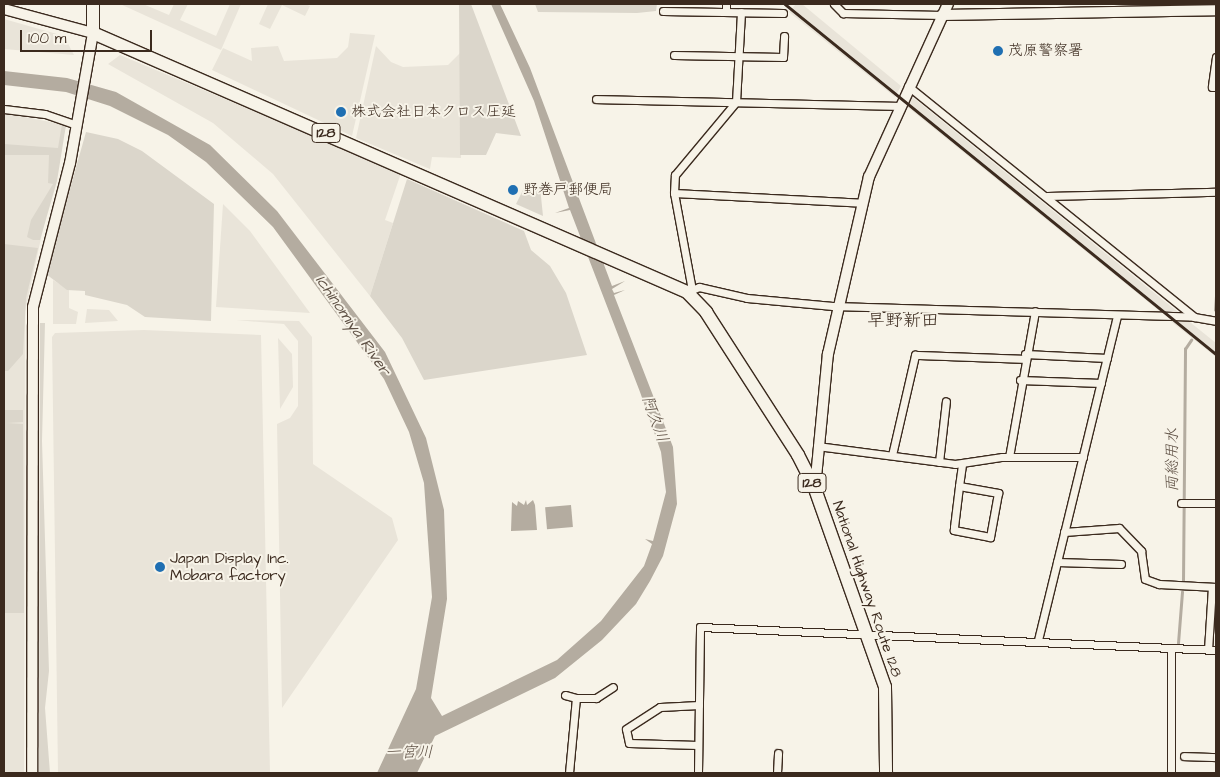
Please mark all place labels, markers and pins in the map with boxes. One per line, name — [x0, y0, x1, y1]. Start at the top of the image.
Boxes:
place label: 茂原警察署 — [1008, 42, 1083, 60]
marker: 茂原警察署 — [992, 45, 1004, 57]
place label: 株式会社日本クロス圧延 — [351, 103, 516, 121]
marker: 株式会社日本クロス圧延 — [335, 106, 347, 118]
place label: 野巻戸郵便局 — [523, 181, 613, 199]
marker: 野巻戸郵便局 — [507, 184, 519, 196]
place label: Japan Display Inc. Mobara factory — [170, 549, 289, 584]
marker: Japan Display Inc. Mobara factory — [154, 561, 166, 573]

